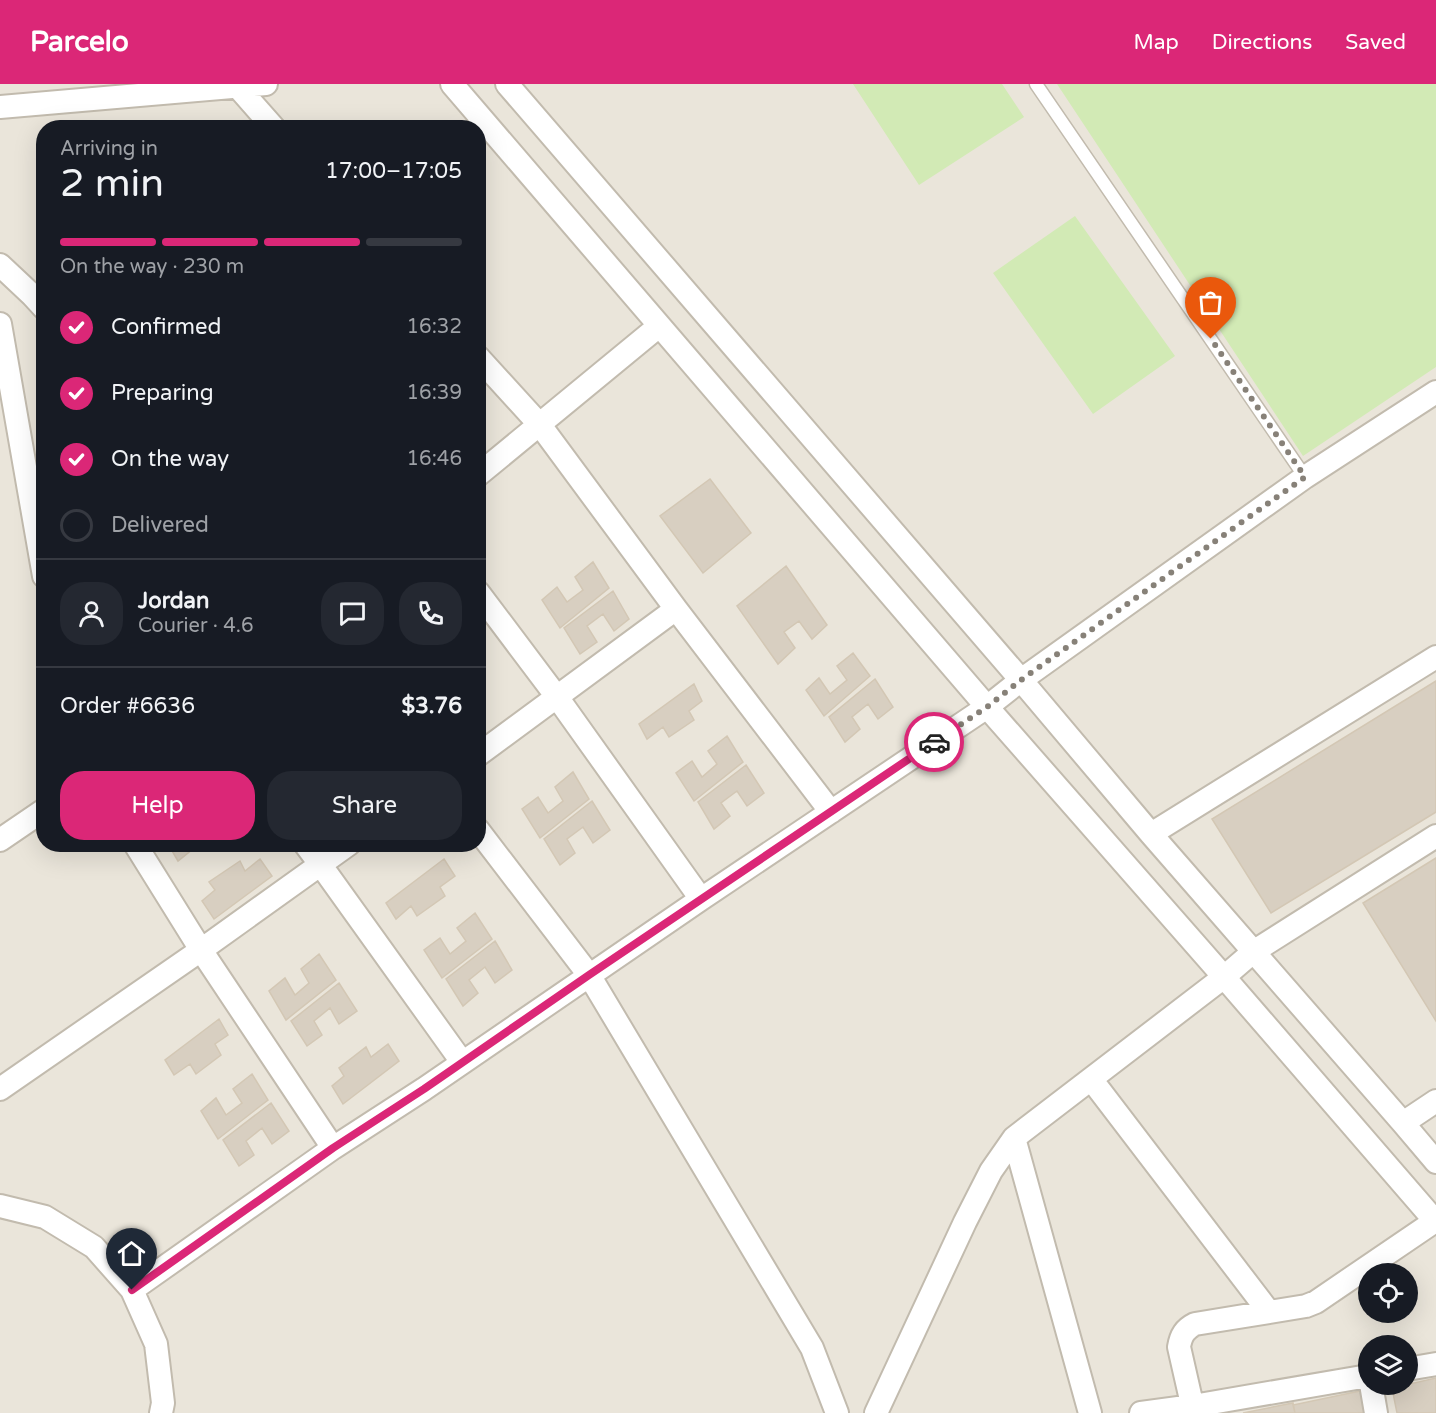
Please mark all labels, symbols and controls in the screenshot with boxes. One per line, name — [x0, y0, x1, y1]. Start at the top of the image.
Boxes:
text: Parcelo — [30, 25, 129, 59]
text: Map — [1133, 30, 1179, 55]
text: Directions — [1212, 30, 1312, 55]
text: Saved — [1345, 30, 1406, 55]
text: Arriving in — [60, 137, 158, 161]
text: 17:00–17:05 — [325, 158, 462, 184]
text: 2 min — [60, 160, 164, 207]
text: On the way · 230 m — [60, 255, 244, 279]
pin — [1185, 277, 1236, 339]
icon: bag — [1194, 286, 1227, 319]
icon: check — [60, 311, 93, 344]
text: Confirmed — [111, 314, 221, 340]
text: 16:32 — [407, 315, 462, 339]
icon: check — [60, 377, 93, 410]
text: Preparing — [111, 380, 214, 406]
text: 16:39 — [407, 381, 462, 405]
icon: check — [60, 443, 93, 476]
text: On the way — [111, 446, 229, 472]
text: 16:46 — [407, 447, 462, 471]
text: Delivered — [111, 512, 209, 538]
button: person — [60, 582, 123, 645]
button: chat — [321, 582, 384, 645]
button: phone — [399, 582, 462, 645]
text: Jordan — [138, 588, 209, 614]
text: Courier · 4.6 — [138, 614, 253, 638]
text: Order #6636 — [60, 693, 195, 719]
text: $3.76 — [401, 693, 462, 719]
courier — [904, 712, 964, 772]
icon: car — [918, 726, 951, 759]
button: Help — [60, 771, 255, 840]
button: Share — [267, 771, 462, 840]
pin — [106, 1228, 157, 1290]
icon: home — [115, 1237, 148, 1270]
map controls — [1358, 1263, 1418, 1395]
button: locate — [1358, 1263, 1418, 1323]
button: layers — [1358, 1335, 1418, 1395]

